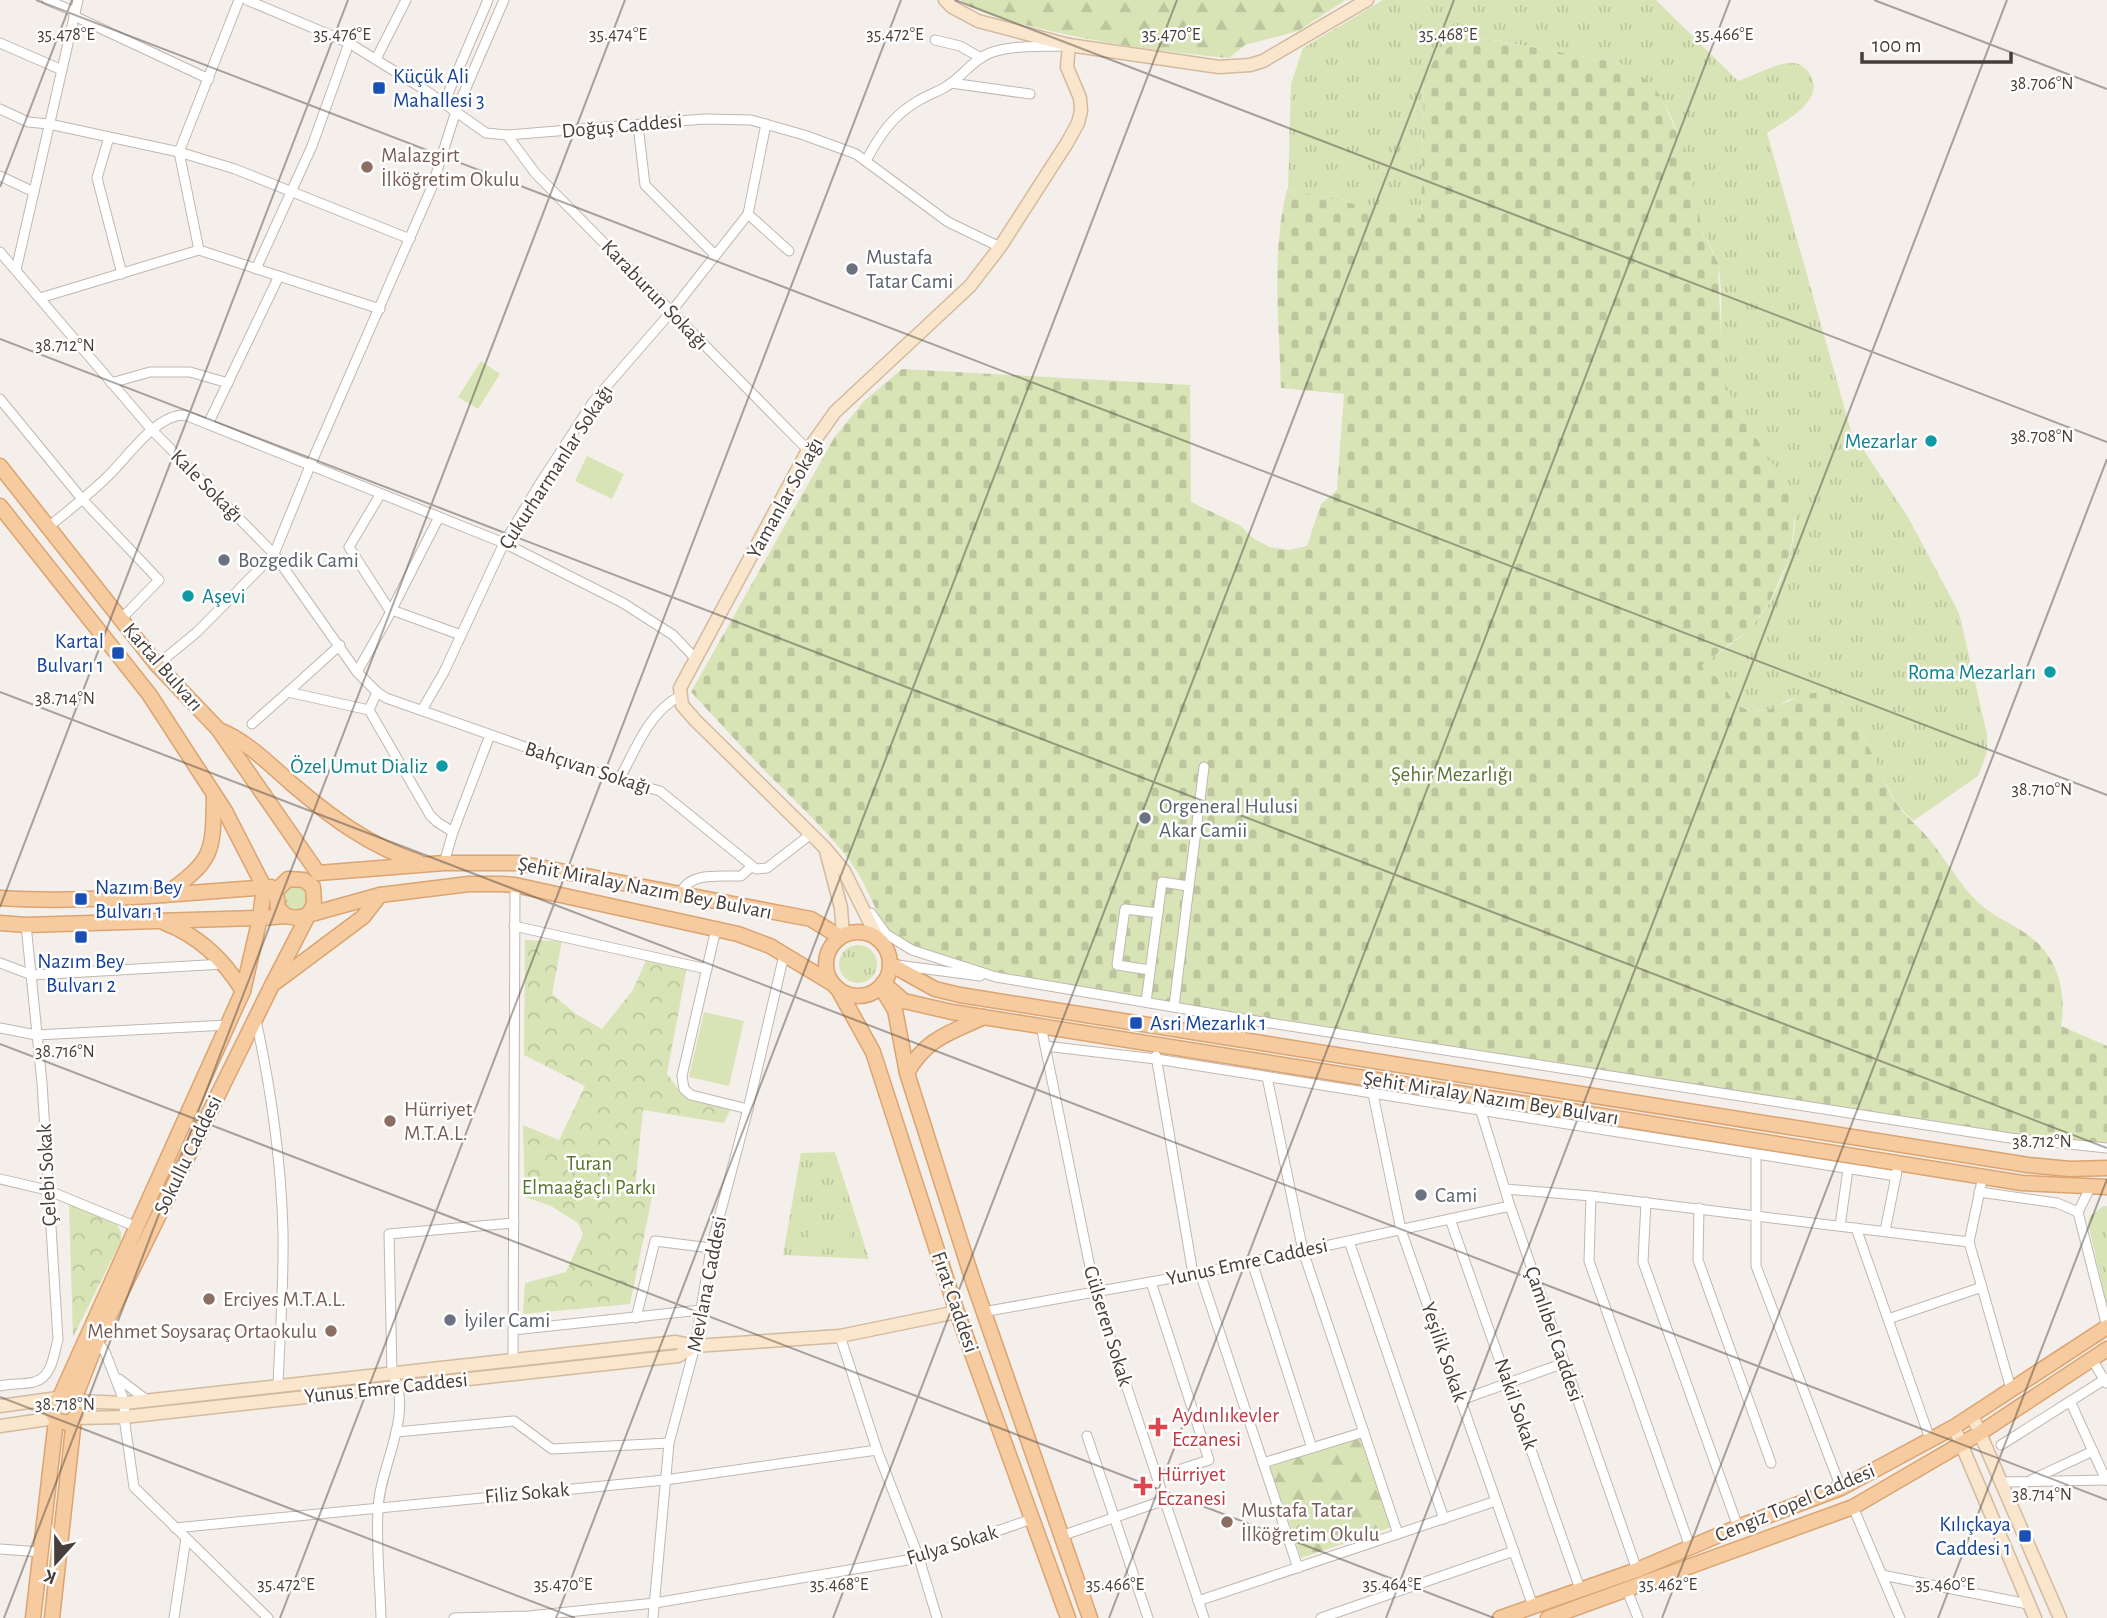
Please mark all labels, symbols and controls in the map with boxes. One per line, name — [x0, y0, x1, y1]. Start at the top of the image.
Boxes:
scale bar — [1862, 21, 2011, 65]
text: 35.478°E — [37, 26, 95, 44]
text: 35.476°E — [313, 26, 371, 44]
text: 35.474°E — [589, 26, 647, 44]
text: 35.472°E — [866, 26, 924, 44]
text: 35.470°E — [1142, 26, 1201, 44]
text: 35.468°E — [1419, 26, 1478, 44]
text: 35.466°E — [1695, 26, 1754, 44]
text: 100 m — [1872, 35, 1922, 56]
place label: Küçük Ali Mahallesi 3 — [393, 66, 485, 111]
text: 38.706°N — [2010, 75, 2074, 93]
marker: Küçük Ali Mahallesi 3 — [371, 80, 387, 96]
street label: Doğuş Caddesi — [561, 110, 683, 142]
place label: Malazgirt İlköğretim Okulu — [381, 145, 520, 190]
marker: Malazgirt İlköğretim Okulu — [359, 159, 375, 175]
street label: Karaburun Sokağı — [597, 236, 713, 354]
place label: Mustafa Tatar Cami — [866, 247, 953, 292]
marker: Mustafa Tatar Cami — [844, 261, 860, 277]
text: 38.712°N — [35, 337, 95, 355]
street label: Çukurharmanlar Sokağı — [495, 381, 617, 553]
text: 38.708°N — [2010, 428, 2074, 446]
place label: Mezarlar — [1845, 431, 1917, 452]
marker: Mezarlar — [1923, 433, 1939, 449]
street label: Yamanlar Sokağı — [743, 434, 827, 562]
street label: Kale Sokağı — [167, 446, 247, 526]
place label: Bozgedik Cami — [238, 550, 359, 571]
marker: Bozgedik Cami — [216, 552, 232, 568]
place label: Aşevi — [202, 586, 246, 607]
marker: Aşevi — [180, 588, 196, 604]
street label: Kartal Bulvarı — [119, 619, 207, 715]
place label: Kartal Bulvarı 1 — [36, 631, 104, 676]
marker: Kartal Bulvarı 1 — [110, 645, 126, 661]
place label: Roma Mezarları — [1908, 662, 2036, 683]
marker: Roma Mezarları — [2042, 664, 2058, 680]
text: 38.714°N — [35, 690, 95, 708]
street label: Bahçıvan Sokağı — [522, 738, 654, 798]
place label: Özel Umut Dializ — [290, 755, 428, 777]
marker: Özel Umut Dializ — [434, 758, 450, 774]
park label: Şehir Mezarlığı — [1391, 764, 1513, 785]
text: 38.710°N — [2012, 781, 2072, 799]
place label: Orgeneral Hulusi Akar Camii — [1159, 796, 1298, 841]
marker: Orgeneral Hulusi Akar Camii — [1137, 810, 1153, 826]
street label: Şehit Miralay Nazım Bey Bulvarı — [516, 853, 774, 923]
place label: Nazım Bey Bulvarı 1 — [95, 877, 182, 922]
marker: Nazım Bey Bulvarı 1 — [73, 891, 89, 907]
marker: Nazım Bey Bulvarı 2 — [73, 929, 89, 945]
place label: Nazım Bey Bulvarı 2 — [37, 951, 125, 996]
place label: Asri Mezarlık 1 — [1150, 1013, 1267, 1034]
marker: Asri Mezarlık 1 — [1128, 1015, 1144, 1031]
text: 38.716°N — [35, 1043, 95, 1061]
street label: Şehit Miralay Nazım Bey Bulvarı — [1362, 1067, 1620, 1129]
street label: Sokullu Caddesi — [150, 1092, 226, 1218]
place label: Hürriyet M.T.A.L. — [404, 1099, 473, 1144]
marker: Hürriyet M.T.A.L. — [382, 1113, 398, 1129]
street label: Çelebi Sokak — [34, 1123, 60, 1227]
text: 38.712°N — [2012, 1133, 2072, 1151]
park label: Turan Elmaağaçlı Parkı — [522, 1153, 656, 1198]
place label: Cami — [1435, 1185, 1477, 1206]
marker: Cami — [1413, 1187, 1429, 1203]
street label: Mevlana Caddesi — [683, 1214, 731, 1354]
street label: Yunus Emre Caddesi — [1164, 1235, 1330, 1289]
street label: Fırat Caddesi — [928, 1249, 982, 1355]
street label: Gülseren Sokak — [1080, 1263, 1136, 1389]
street label: Çamlıbel Caddesi — [1521, 1264, 1587, 1404]
place label: Erciyes M.T.A.L. — [223, 1289, 346, 1310]
marker: Erciyes M.T.A.L. — [201, 1291, 217, 1307]
street label: Yeşilik Sokak — [1417, 1299, 1471, 1405]
place label: İyiler Cami — [464, 1309, 550, 1331]
marker: İyiler Cami — [442, 1312, 458, 1328]
place label: Mehmet Soysaraç Ortaokulu — [87, 1321, 317, 1342]
marker: Mehmet Soysaraç Ortaokulu — [323, 1323, 339, 1339]
street label: Nakil Sokak — [1491, 1356, 1542, 1453]
street label: Yunus Emre Caddesi — [303, 1369, 469, 1407]
text: 38.718°N — [35, 1396, 95, 1414]
place label: Aydınlıkevler Eczanesi — [1172, 1405, 1279, 1450]
marker: Aydınlıkevler Eczanesi — [1150, 1419, 1166, 1435]
street label: Cengiz Topel Caddesi — [1712, 1460, 1878, 1546]
place label: Hürriyet Eczanesi — [1157, 1464, 1226, 1509]
marker: Hürriyet Eczanesi — [1135, 1478, 1151, 1494]
street label: Filiz Sokak — [484, 1479, 571, 1507]
text: 38.714°N — [2012, 1486, 2072, 1504]
place label: Mustafa Tatar İlköğretim Okulu — [1241, 1500, 1380, 1545]
marker: Mustafa Tatar İlköğretim Okulu — [1219, 1514, 1235, 1530]
place label: Kılıçkaya Caddesi 1 — [1935, 1514, 2011, 1559]
street label: Fulya Sokak — [904, 1521, 1000, 1569]
north arrow — [21, 1527, 91, 1597]
marker: Kılıçkaya Caddesi 1 — [2017, 1528, 2033, 1544]
text: K — [41, 1565, 59, 1587]
text: 35.472°E — [257, 1576, 315, 1594]
text: 35.470°E — [534, 1576, 593, 1594]
text: 35.468°E — [810, 1576, 869, 1594]
text: 35.466°E — [1086, 1576, 1145, 1594]
text: 35.464°E — [1363, 1576, 1422, 1594]
text: 35.462°E — [1639, 1576, 1697, 1594]
text: 35.460°E — [1915, 1576, 1975, 1594]

